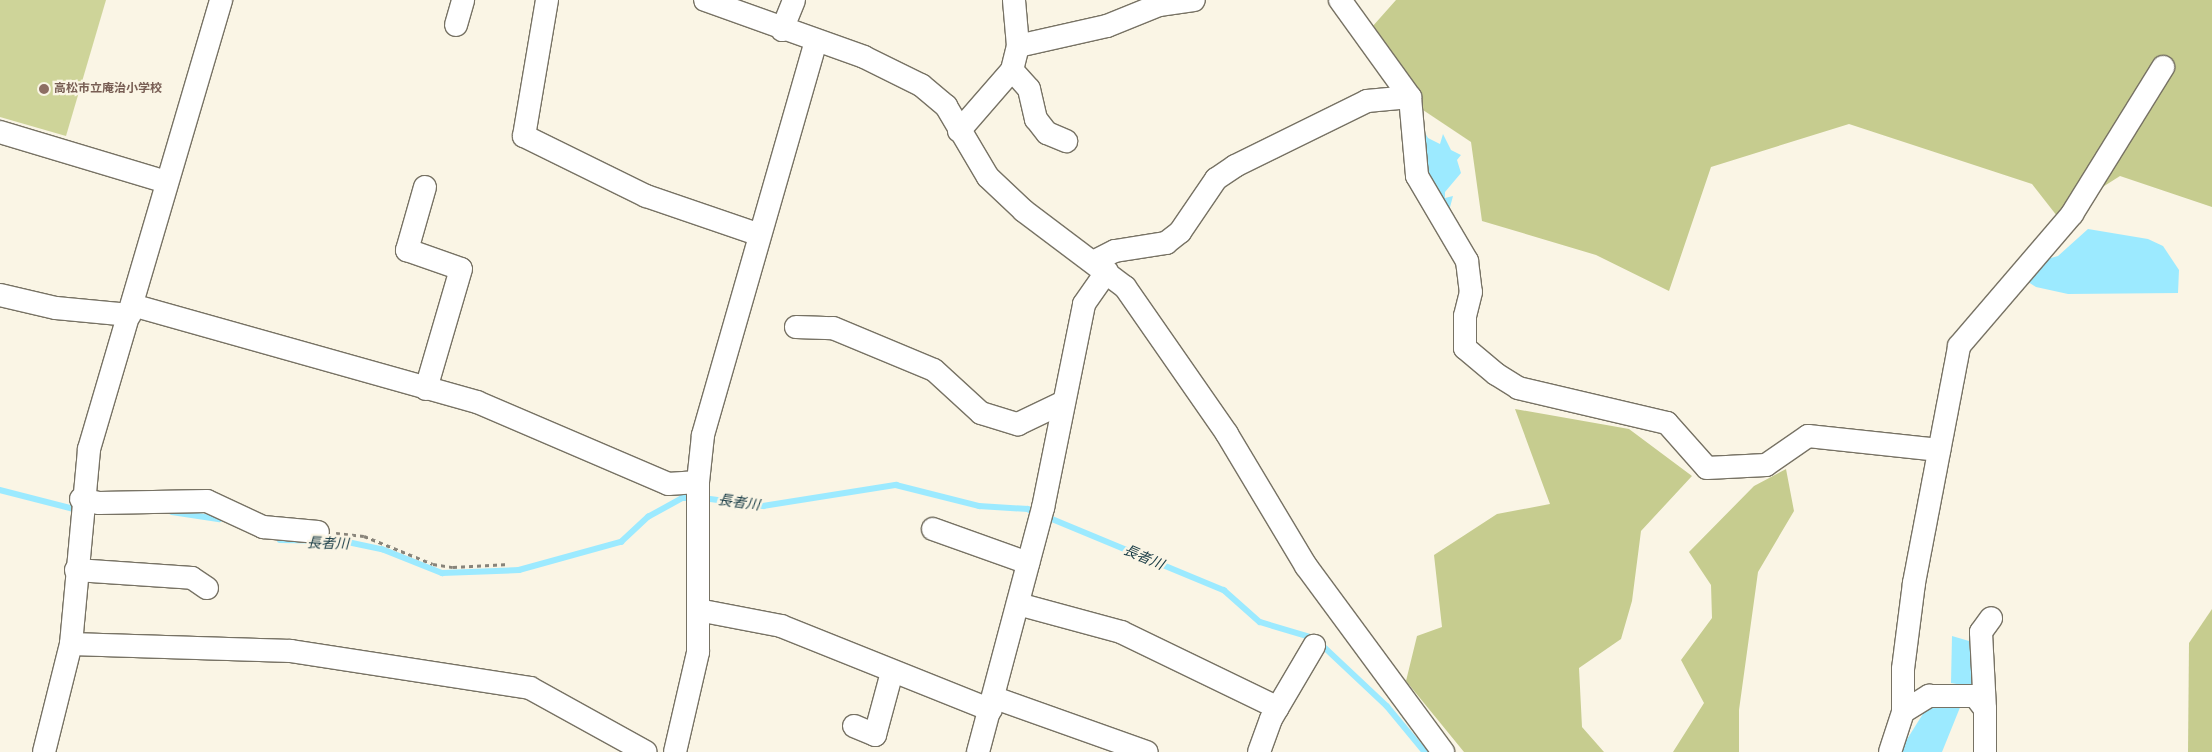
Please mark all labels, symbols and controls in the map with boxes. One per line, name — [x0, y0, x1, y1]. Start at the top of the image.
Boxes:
place label: 高松市立庵治小学校 — [54, 82, 162, 96]
marker: 高松市立庵治小学校 — [38, 83, 50, 95]
water label: 長者川 — [717, 491, 761, 513]
water label: 長者川 — [307, 534, 349, 552]
water label: 長者川 — [1121, 541, 1167, 573]

